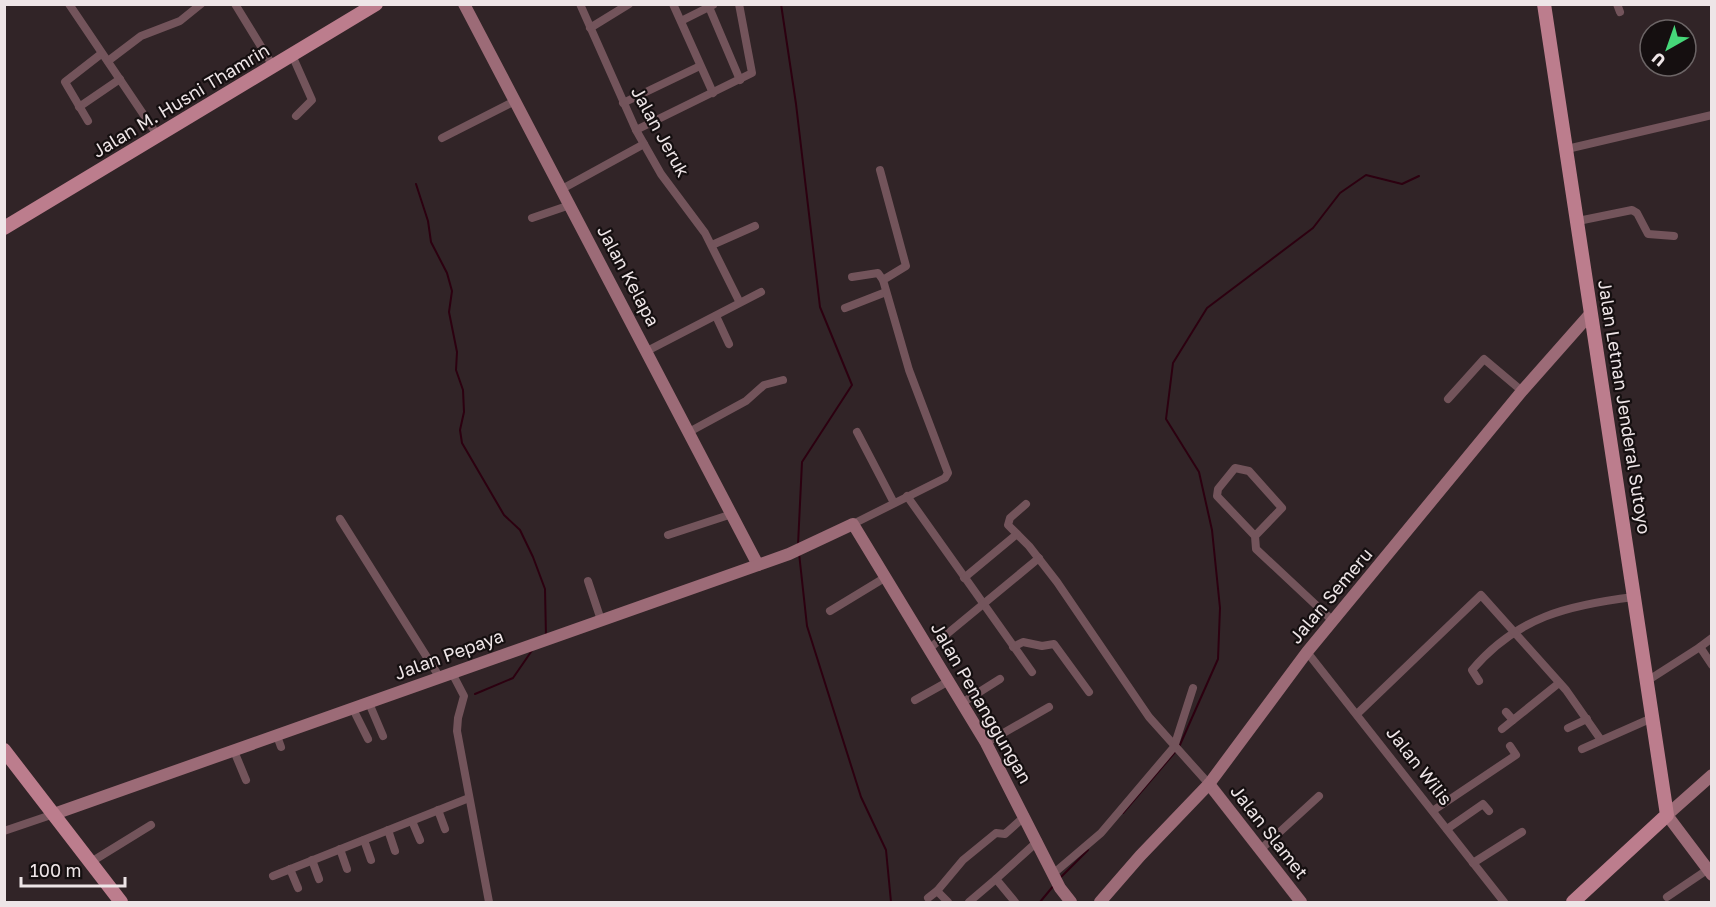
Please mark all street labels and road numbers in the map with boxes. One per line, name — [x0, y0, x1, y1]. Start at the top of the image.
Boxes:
street label: Jalan M. Husni Thamrin — [88, 38, 273, 162]
street label: Jalan Jeruk — [627, 82, 695, 181]
street label: Jalan Kelapa — [593, 221, 665, 330]
street label: Jalan Letnan Jenderal Sutoyo — [1594, 278, 1656, 536]
street label: Jalan Semeru — [1284, 543, 1377, 648]
street label: Jalan Penanggungan — [927, 618, 1037, 787]
street label: Jalan Pepaya — [391, 624, 506, 684]
street label: Jalan Wilis — [1382, 722, 1457, 809]
street label: Jalan Slamet — [1226, 780, 1313, 883]

